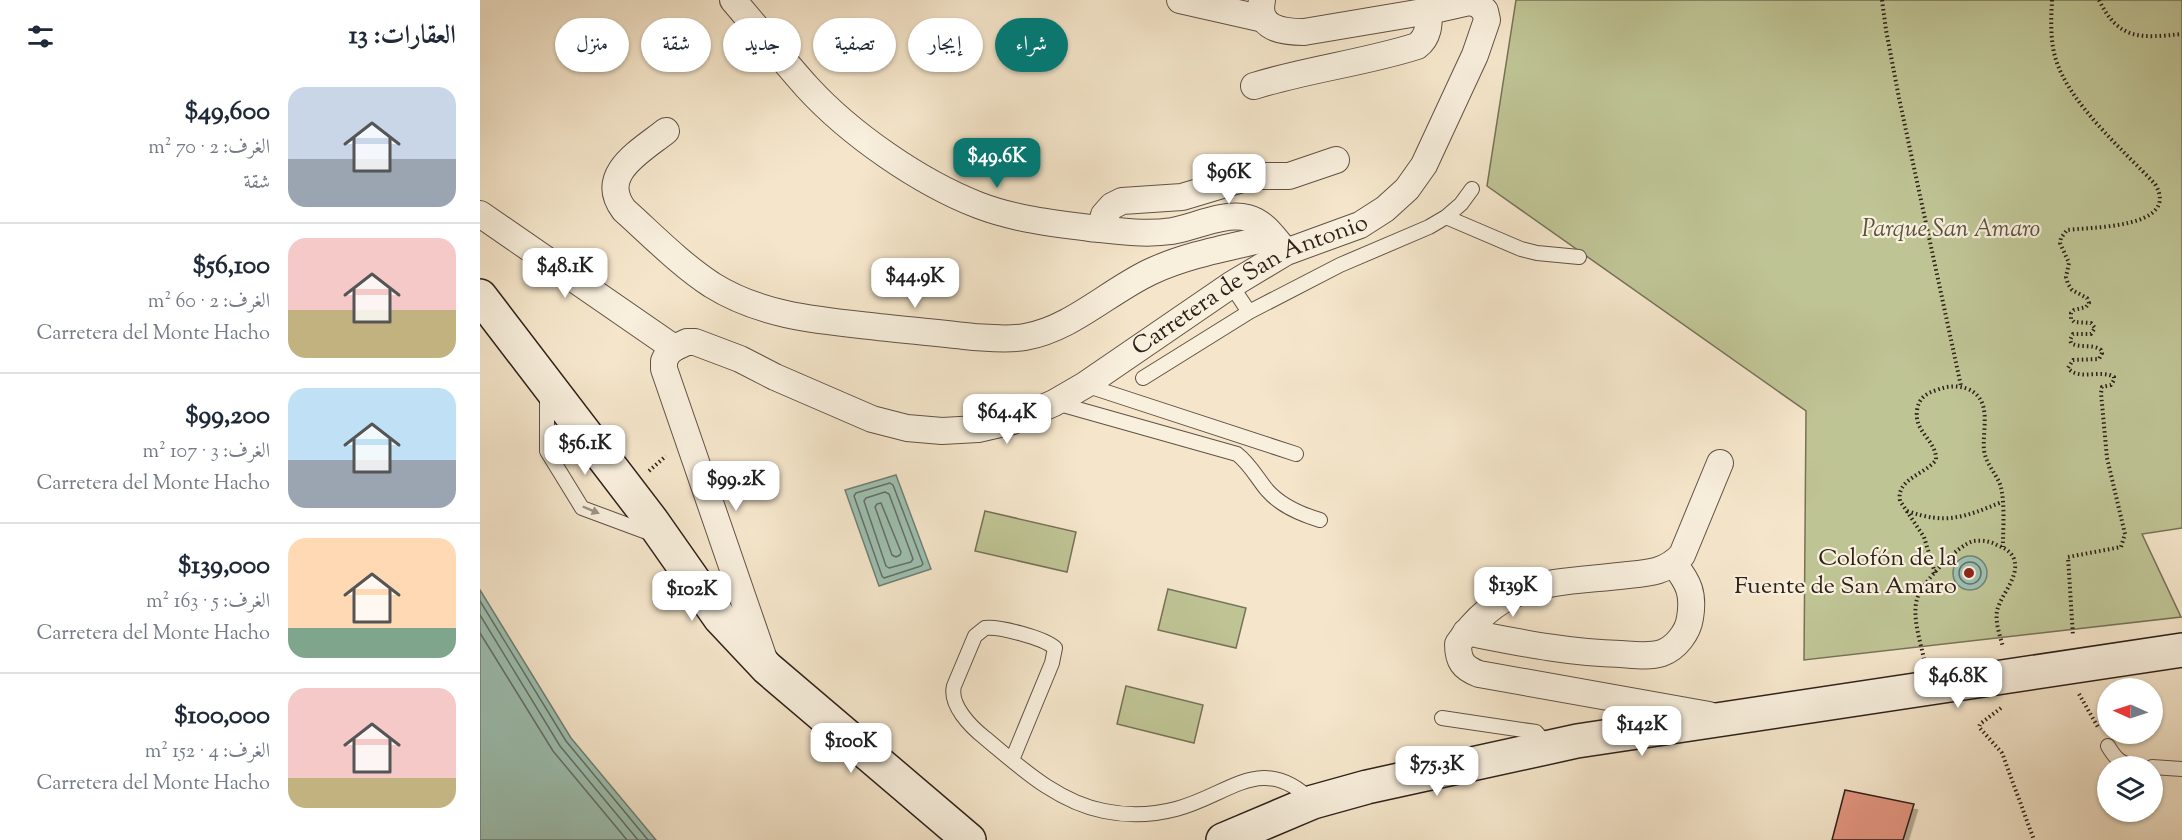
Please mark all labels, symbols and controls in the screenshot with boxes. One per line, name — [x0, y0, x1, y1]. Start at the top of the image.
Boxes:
text: العقارات: 13 — [349, 18, 456, 55]
chip: منزل — [555, 18, 629, 72]
chip: شقة — [641, 18, 711, 72]
chip: جديد — [723, 18, 801, 72]
chip: تصفية — [813, 18, 896, 72]
chip: إيجار — [908, 18, 983, 72]
chip: شراء — [995, 18, 1068, 72]
icon: filters — [24, 20, 57, 53]
text: $49,600 — [184, 94, 270, 131]
icon: home — [336, 111, 408, 183]
text: الغرف: 2 · 70 m² — [148, 134, 270, 163]
pin: $49.6K — [948, 138, 1046, 189]
text: $49.6K — [967, 143, 1027, 172]
pin: $96K — [1193, 154, 1265, 205]
text: $96K — [1207, 159, 1251, 188]
text: شقة — [244, 169, 270, 198]
street label: Carretera de San Antonio — [1125, 207, 1375, 365]
park label: Parque San Amaro — [1862, 213, 2040, 247]
text: $56,100 — [192, 248, 270, 285]
pin: $48.1K — [516, 248, 614, 299]
text: $48.1K — [537, 253, 593, 282]
pin: $44.9K — [866, 258, 964, 309]
icon: home — [336, 262, 408, 334]
text: $44.9K — [885, 263, 945, 292]
text: الغرف: 2 · 60 m² — [148, 288, 270, 317]
text: Carretera del Monte Hacho — [36, 320, 270, 349]
pin: $64.4K — [958, 394, 1056, 445]
text: $99,200 — [185, 398, 270, 435]
text: $64.4K — [977, 399, 1037, 428]
icon: home — [336, 412, 408, 484]
pin: $56.1K — [536, 425, 634, 476]
text: $56.1K — [558, 430, 612, 459]
text: الغرف: 3 · 107 m² — [142, 438, 270, 467]
pin: $99.2K — [687, 461, 785, 512]
text: $99.2K — [707, 466, 765, 495]
text: Carretera del Monte Hacho — [36, 470, 270, 499]
one-way arrow — [582, 506, 600, 515]
place label: Colofón de la Fuente de San Amaro — [1734, 542, 1957, 604]
text: $139,000 — [177, 548, 270, 585]
icon: home — [336, 562, 408, 634]
marker: Colofón de la Fuente de San Amaro — [1962, 566, 1976, 580]
pin: $139K — [1471, 567, 1555, 618]
pin: $102K — [650, 571, 734, 622]
text: $139K — [1488, 572, 1538, 601]
text: $102K — [666, 576, 718, 605]
text: الغرف: 5 · 163 m² — [146, 588, 270, 617]
text: Carretera del Monte Hacho — [36, 620, 270, 649]
pin: $46.8K — [1909, 658, 2007, 709]
text: $46.8K — [1928, 663, 1988, 692]
north arrow — [2097, 678, 2163, 744]
map controls — [2097, 678, 2163, 822]
text: $100,000 — [174, 698, 270, 735]
pin: $142K — [1600, 706, 1684, 757]
text: $142K — [1616, 711, 1668, 740]
icon: home — [336, 712, 408, 784]
pin: $100K — [809, 723, 893, 774]
text: $100K — [825, 728, 877, 757]
text: الغرف: 4 · 152 m² — [145, 738, 270, 767]
pin: $75.3K — [1388, 746, 1486, 797]
text: $75.3K — [1409, 751, 1465, 780]
button: layers — [2097, 756, 2163, 822]
text: Carretera del Monte Hacho — [36, 770, 270, 799]

